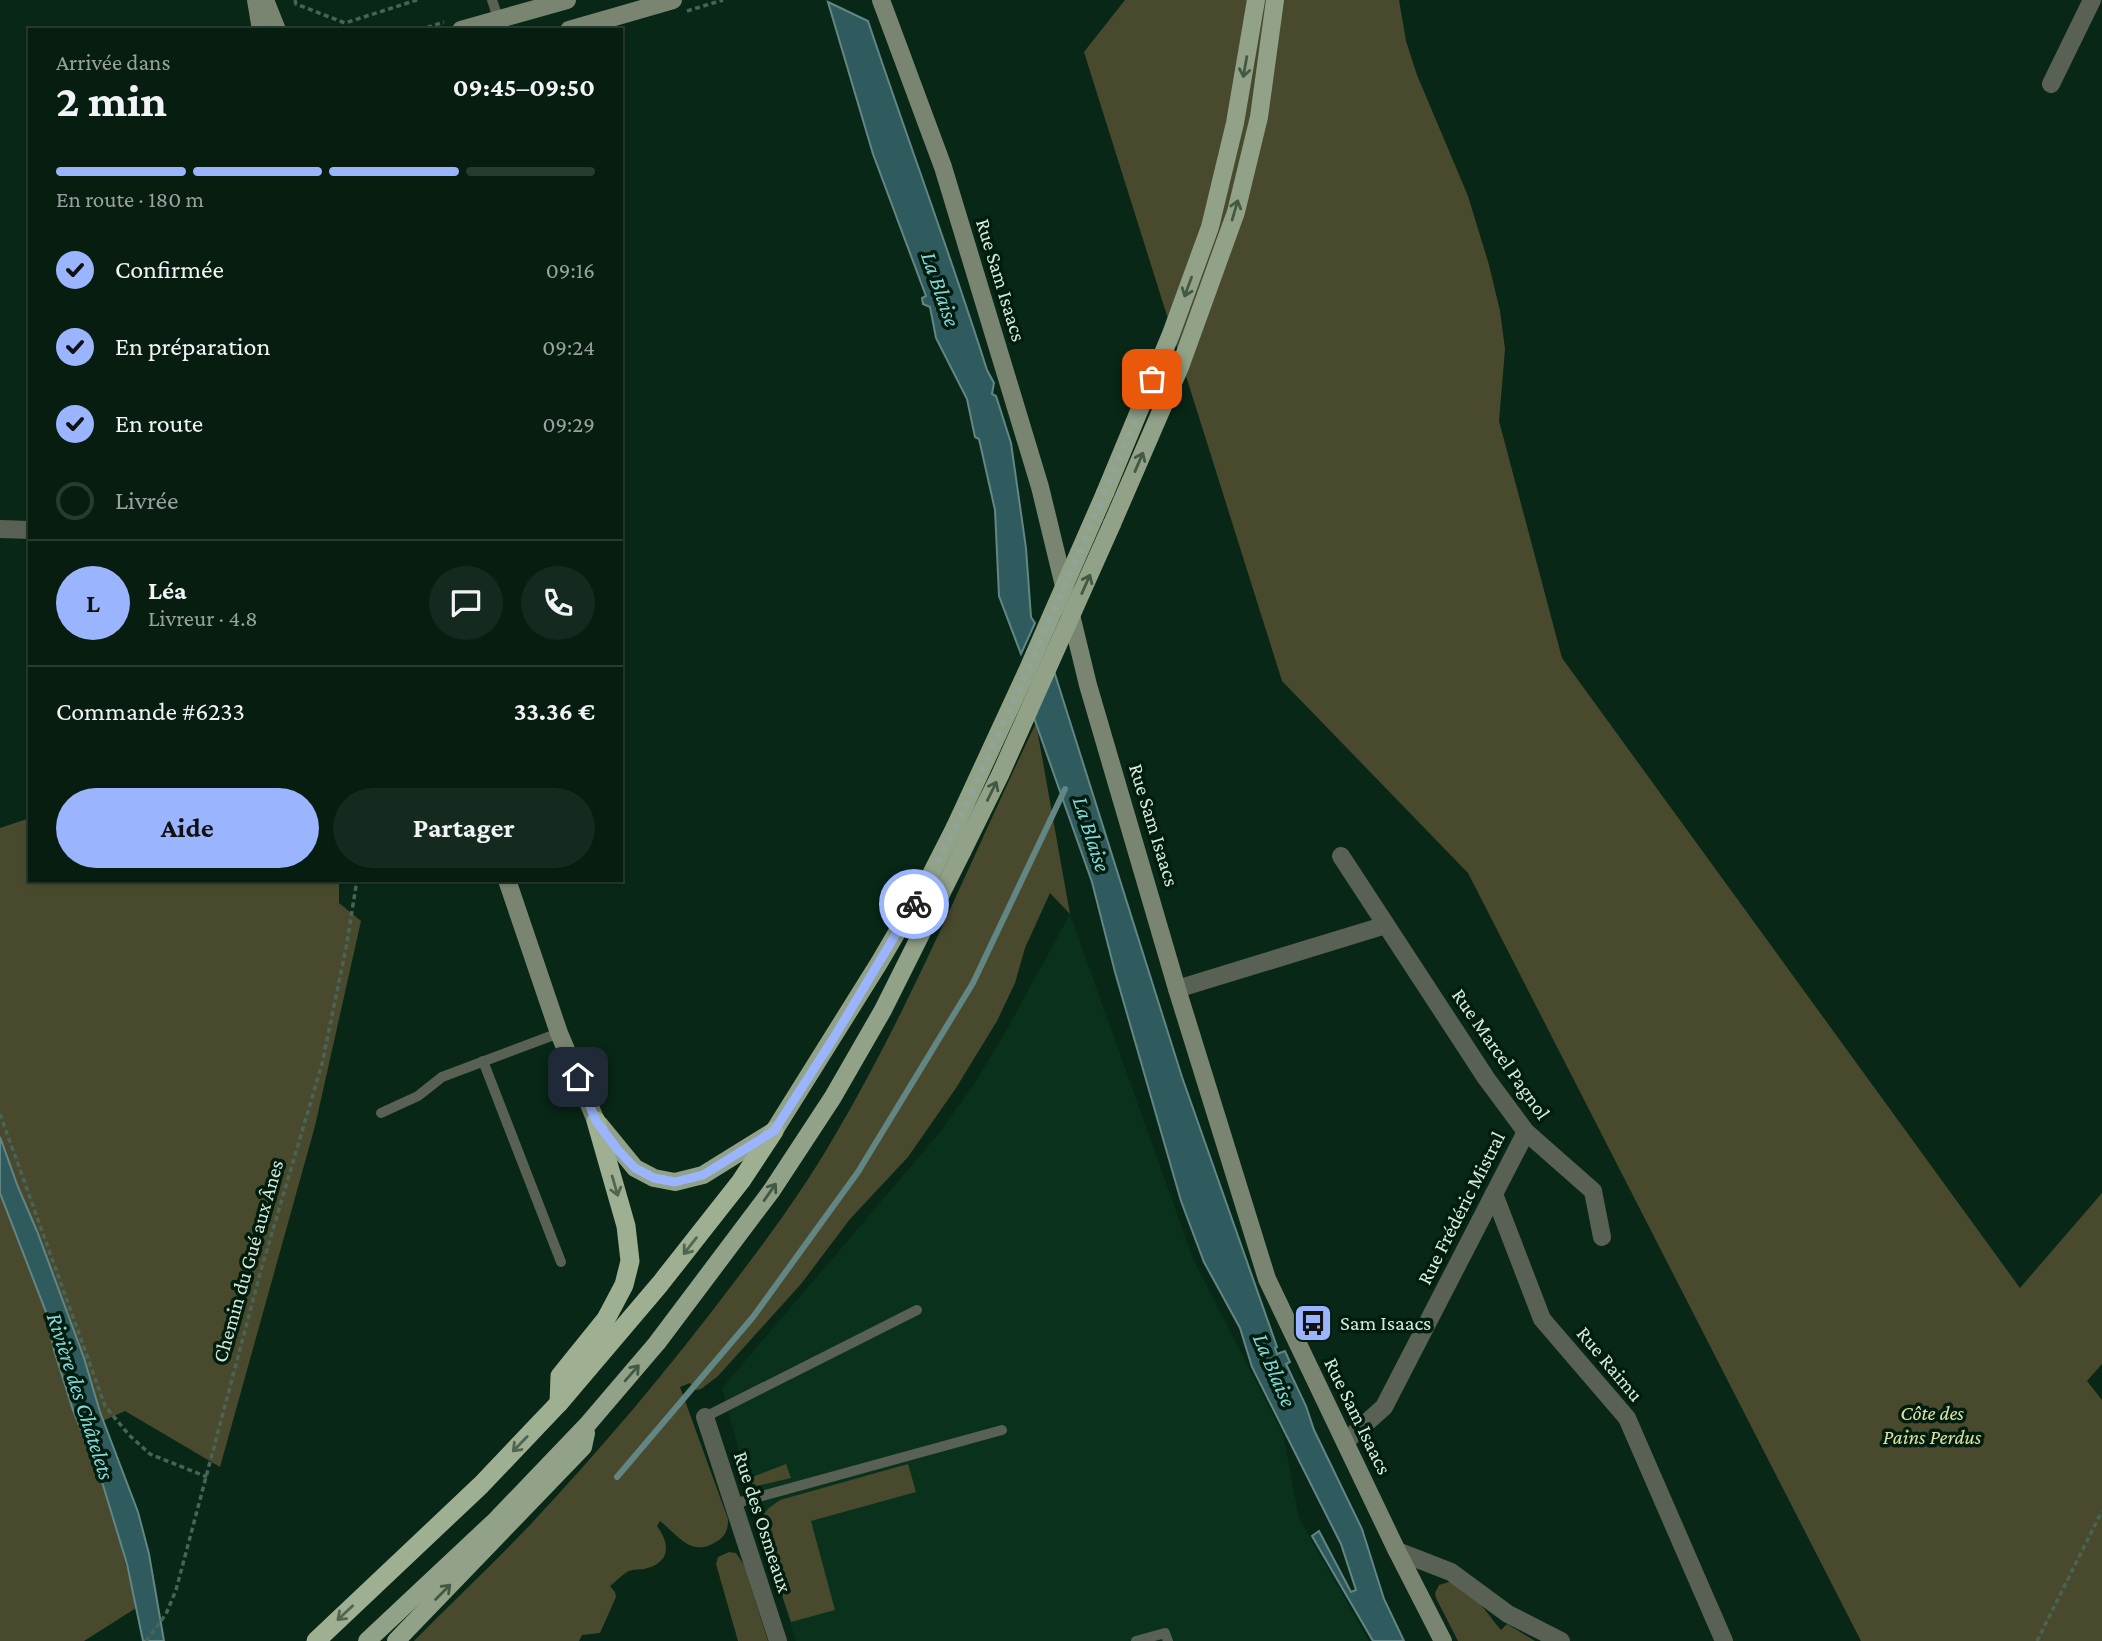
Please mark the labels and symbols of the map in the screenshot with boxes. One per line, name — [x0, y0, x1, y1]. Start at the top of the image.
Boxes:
one-way arrow — [1238, 55, 1251, 78]
one-way arrow — [1230, 200, 1243, 222]
street label: Rue Sam Isaacs — [971, 216, 1031, 344]
water label: La Blaise — [916, 248, 966, 330]
one-way arrow — [1181, 276, 1193, 298]
pin — [1122, 349, 1182, 409]
one-way arrow — [1134, 452, 1147, 473]
one-way arrow — [1080, 573, 1093, 595]
street label: Rue Sam Isaacs — [1124, 761, 1184, 889]
one-way arrow — [985, 781, 999, 802]
water label: La Blaise — [1068, 793, 1116, 875]
courier — [879, 869, 949, 939]
street label: Rue Marcel Pagnol — [1447, 984, 1555, 1124]
pin — [548, 1047, 608, 1107]
street label: Rue Frédéric Mistral — [1412, 1127, 1510, 1289]
street label: Chemin du Gué aux Ânes — [208, 1157, 288, 1365]
one-way arrow — [609, 1175, 622, 1197]
one-way arrow — [763, 1183, 777, 1202]
one-way arrow — [682, 1236, 698, 1254]
bus stop icon: Sam Isaacs — [1292, 1302, 1334, 1344]
water label: Rivière des Châtelets — [42, 1309, 121, 1484]
place label: Sam Isaacs — [1340, 1311, 1431, 1335]
street label: Rue Raimu — [1572, 1322, 1648, 1406]
water label: La Blaise — [1248, 1329, 1302, 1411]
street label: Rue Sam Isaacs — [1319, 1354, 1397, 1478]
one-way arrow — [624, 1364, 640, 1382]
park label: Côte des Pains Perdus — [1883, 1401, 1982, 1449]
one-way arrow — [512, 1435, 529, 1452]
street label: Rue des Osmeaux — [729, 1448, 797, 1596]
one-way arrow — [435, 1583, 452, 1600]
one-way arrow — [336, 1605, 354, 1621]

